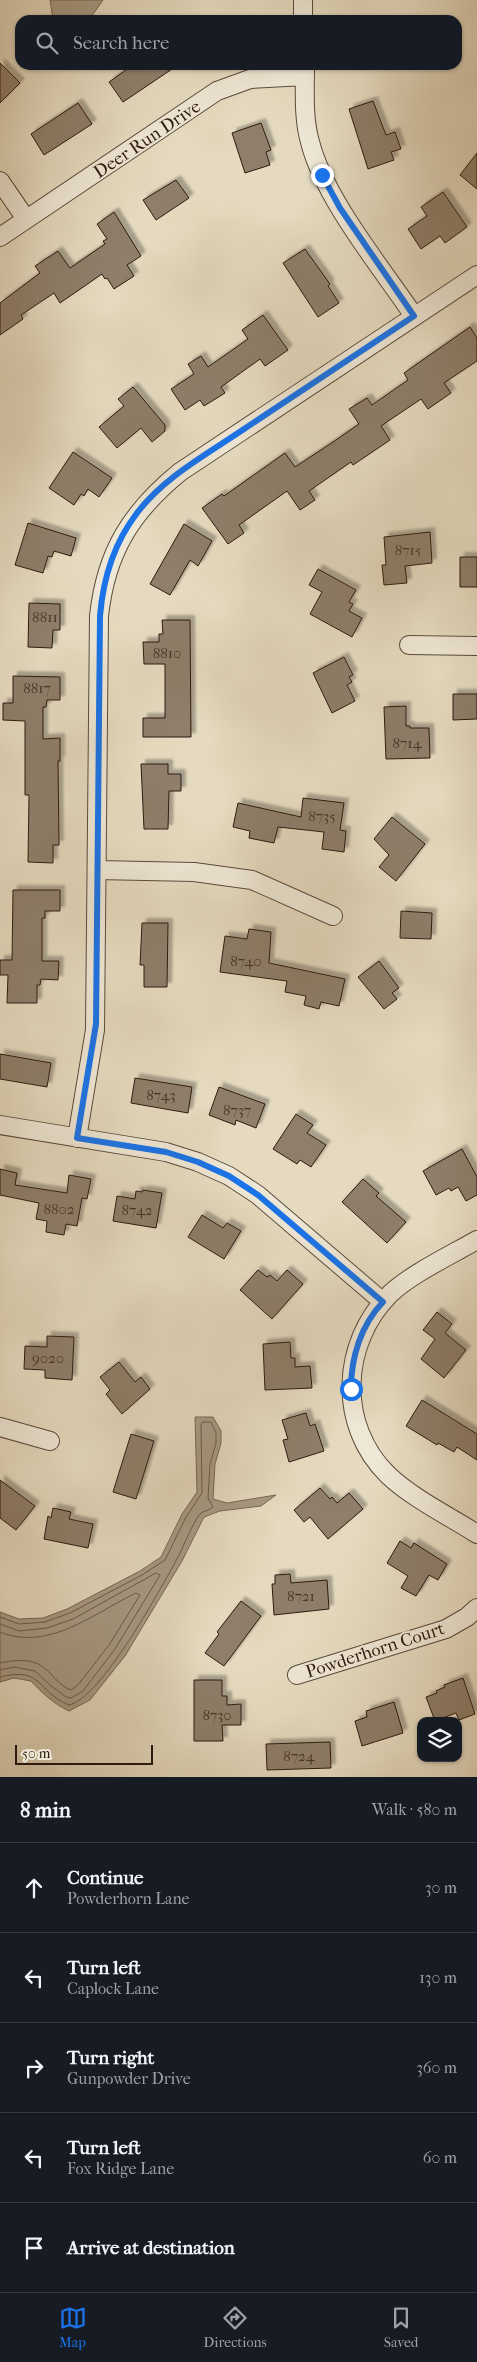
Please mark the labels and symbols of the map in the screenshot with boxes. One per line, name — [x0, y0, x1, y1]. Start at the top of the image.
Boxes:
street label: Deer Run Drive — [90, 96, 205, 183]
route end — [311, 164, 334, 187]
house number: 8715 — [395, 541, 421, 559]
house number: 8811 — [32, 608, 58, 626]
house number: 8810 — [153, 644, 181, 662]
house number: 8817 — [23, 679, 51, 697]
house number: 8714 — [393, 734, 423, 752]
house number: 8735 — [308, 807, 336, 825]
house number: 8740 — [230, 952, 262, 970]
house number: 8743 — [146, 1086, 176, 1104]
house number: 8737 — [223, 1101, 251, 1119]
house number: 8802 — [43, 1200, 75, 1218]
house number: 8742 — [122, 1201, 153, 1219]
house number: 9020 — [32, 1349, 64, 1367]
route start — [340, 1378, 363, 1401]
house number: 8721 — [287, 1587, 315, 1605]
street label: Powderhorn Court — [303, 1618, 448, 1683]
house number: 8730 — [202, 1706, 232, 1724]
scale bar — [15, 1742, 152, 1765]
house number: 8724 — [283, 1747, 316, 1765]

